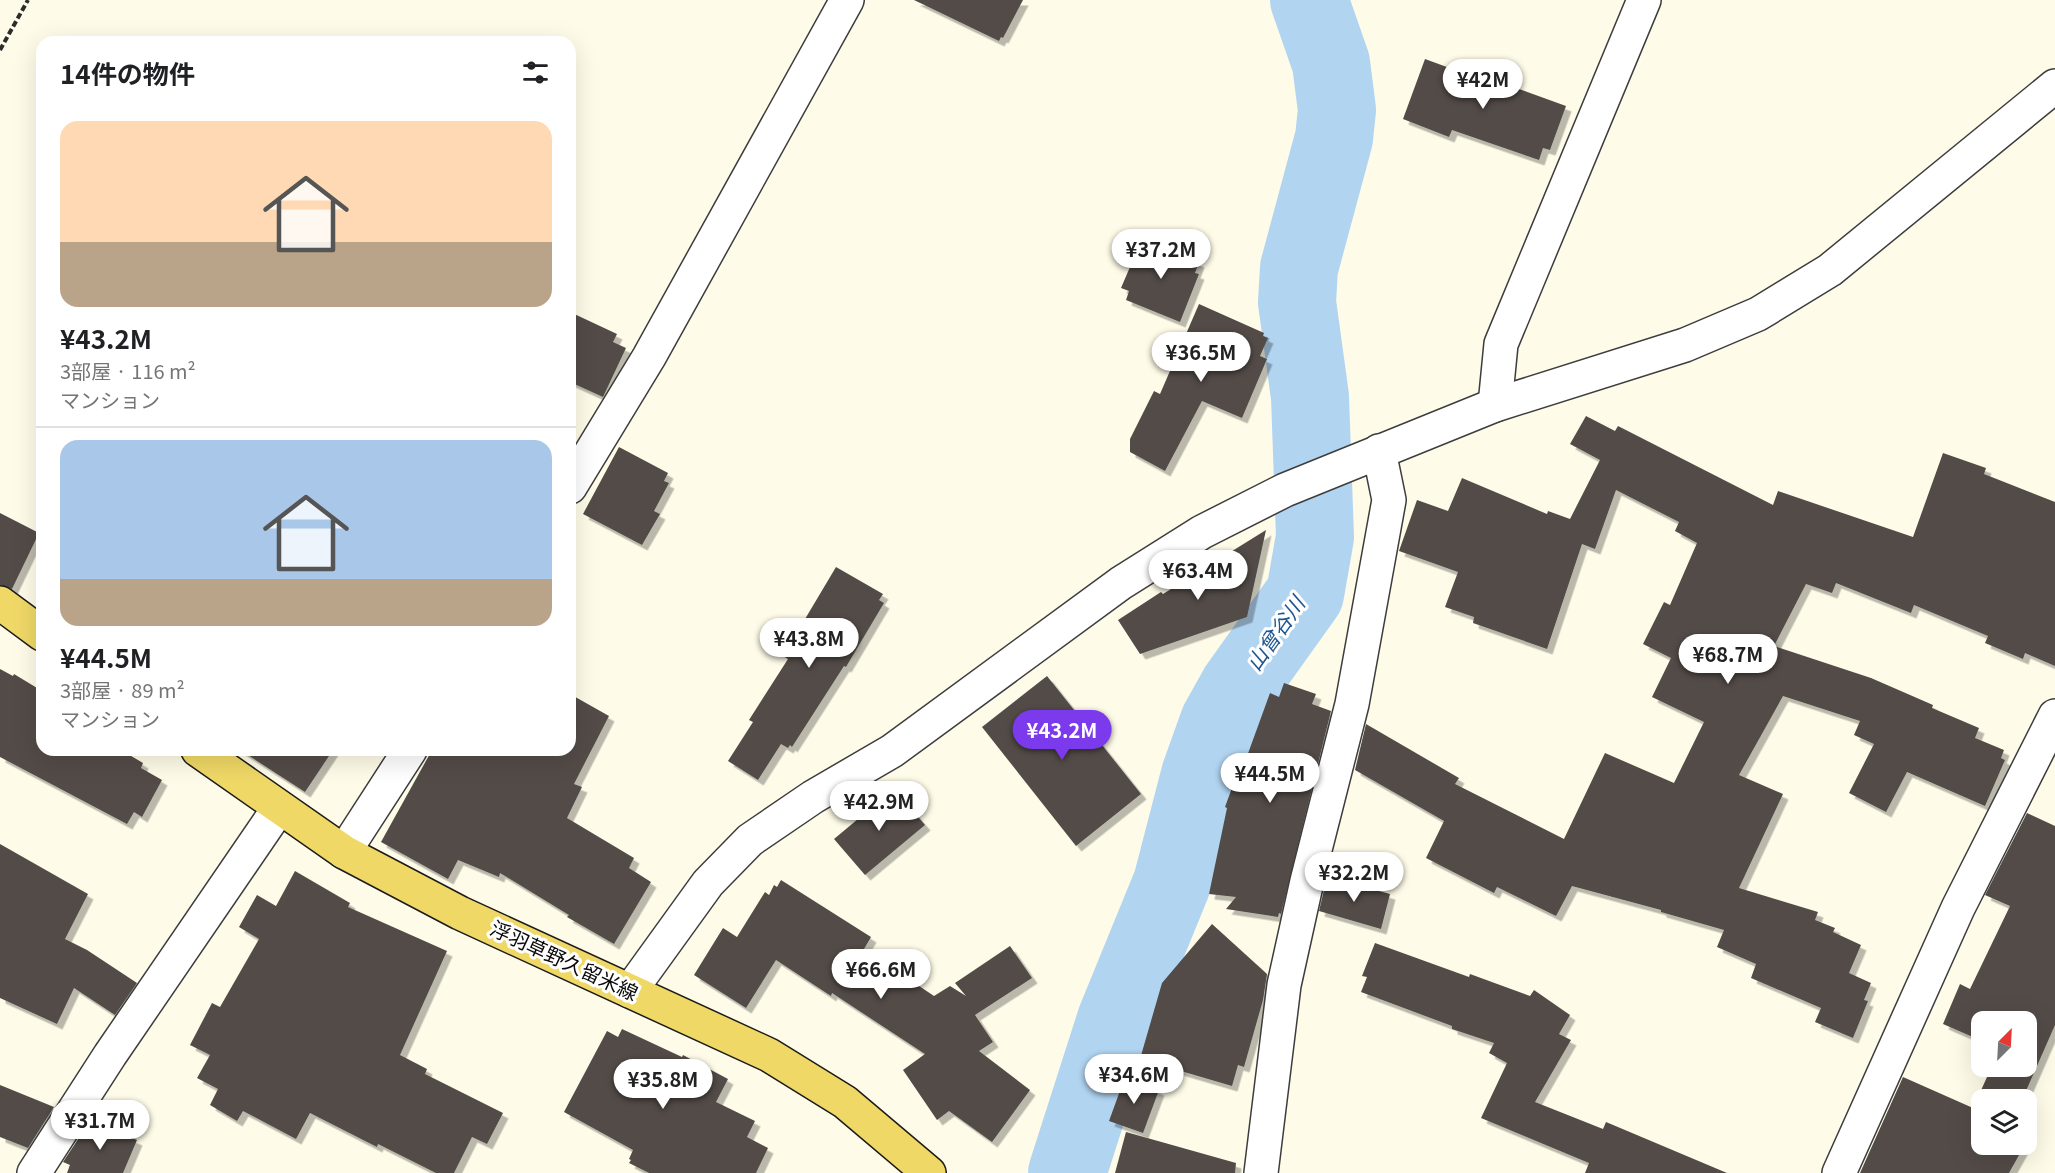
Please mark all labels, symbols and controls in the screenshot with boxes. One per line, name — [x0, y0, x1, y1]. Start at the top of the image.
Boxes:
text: 14件の物件 — [60, 54, 195, 91]
icon: filters — [519, 56, 552, 89]
pin: ¥42M — [1447, 59, 1519, 110]
text: ¥42M — [1457, 64, 1509, 93]
icon: home — [252, 160, 360, 268]
pin: ¥37.2M — [1112, 229, 1210, 280]
text: ¥37.2M — [1126, 234, 1196, 263]
text: ¥43.2M — [60, 319, 152, 356]
pin: ¥36.5M — [1152, 332, 1250, 383]
text: ¥36.5M — [1166, 337, 1236, 366]
text: 3部屋 · 116 m² — [60, 356, 196, 385]
text: マンション — [60, 385, 160, 414]
icon: home — [252, 479, 360, 587]
pin: ¥63.4M — [1149, 550, 1247, 601]
text: ¥63.4M — [1163, 555, 1233, 584]
water label: 山曾谷川 — [1238, 588, 1312, 676]
pin: ¥43.8M — [760, 618, 858, 669]
text: ¥43.8M — [774, 623, 844, 652]
pin: ¥68.7M — [1679, 634, 1777, 685]
text: ¥44.5M — [60, 638, 152, 675]
text: ¥68.7M — [1693, 639, 1763, 668]
text: 3部屋 · 89 m² — [60, 675, 185, 704]
text: マンション — [60, 704, 160, 733]
pin: ¥43.2M — [1013, 710, 1111, 761]
text: ¥43.2M — [1027, 715, 1097, 744]
pin: ¥44.5M — [1221, 753, 1319, 804]
text: ¥44.5M — [1235, 758, 1305, 787]
pin: ¥42.9M — [830, 781, 928, 832]
text: ¥42.9M — [844, 786, 914, 815]
pin: ¥32.2M — [1305, 852, 1403, 903]
text: ¥32.2M — [1319, 857, 1389, 886]
street label: 浮羽草野久留米線 — [486, 913, 643, 1007]
pin: ¥66.6M — [832, 949, 930, 1000]
text: ¥66.6M — [846, 954, 916, 983]
north arrow — [1971, 1011, 2037, 1077]
map controls — [1971, 1011, 2037, 1155]
pin: ¥34.6M — [1085, 1054, 1183, 1105]
pin: ¥35.8M — [614, 1059, 712, 1110]
text: ¥34.6M — [1099, 1059, 1169, 1088]
text: ¥35.8M — [628, 1064, 698, 1093]
button: layers — [1971, 1089, 2037, 1155]
pin: ¥31.7M — [51, 1100, 149, 1151]
text: ¥31.7M — [65, 1105, 135, 1134]

